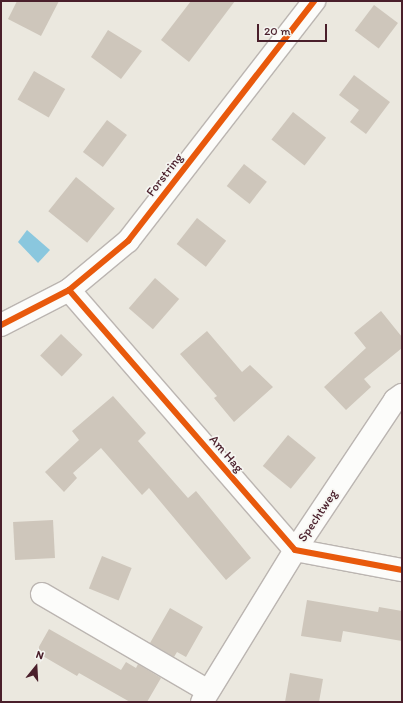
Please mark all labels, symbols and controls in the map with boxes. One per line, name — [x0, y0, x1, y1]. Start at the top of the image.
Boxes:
scale bar — [259, 16, 329, 42]
text: 20 m — [264, 24, 291, 38]
street label: Forstring — [143, 150, 187, 200]
street label: Am Hag — [205, 432, 247, 476]
street label: Spechtweg — [295, 487, 341, 545]
north arrow — [16, 647, 56, 687]
text: N — [34, 648, 45, 662]

